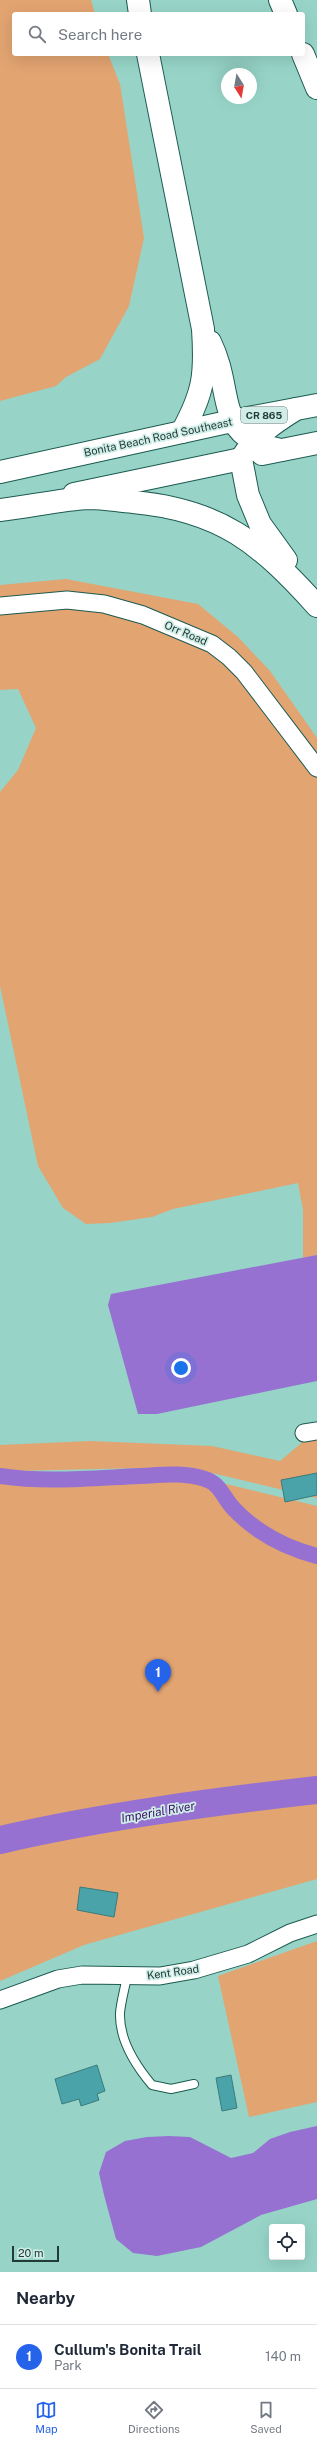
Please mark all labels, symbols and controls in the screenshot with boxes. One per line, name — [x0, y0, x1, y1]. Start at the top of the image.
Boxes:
search box — [12, 12, 305, 56]
icon: search — [26, 23, 48, 45]
text: Search here — [58, 26, 142, 43]
north arrow — [221, 68, 257, 104]
road number: CR 865 — [241, 407, 287, 423]
street label: Bonita Beach Road Southeast — [83, 415, 233, 459]
street label: Orr Road — [163, 619, 209, 647]
your location — [171, 1358, 191, 1378]
pin: 1 — [145, 1659, 171, 1692]
water label: Imperial River — [120, 1799, 196, 1825]
street label: Kent Road — [146, 1962, 200, 1982]
map controls — [269, 2224, 305, 2260]
button: locate — [269, 2224, 305, 2260]
scale bar — [12, 2244, 59, 2263]
text: 20 m — [18, 2247, 43, 2259]
text: Nearby — [16, 2288, 75, 2308]
text: Cullum's Bonita Trail — [54, 2341, 202, 2358]
text: 1 — [26, 2349, 32, 2364]
text: 140 m — [265, 2349, 301, 2364]
text: Park — [54, 2358, 82, 2373]
tab: Map — [35, 2399, 58, 2435]
tab: Directions — [128, 2399, 180, 2435]
tab: Saved — [250, 2399, 282, 2435]

